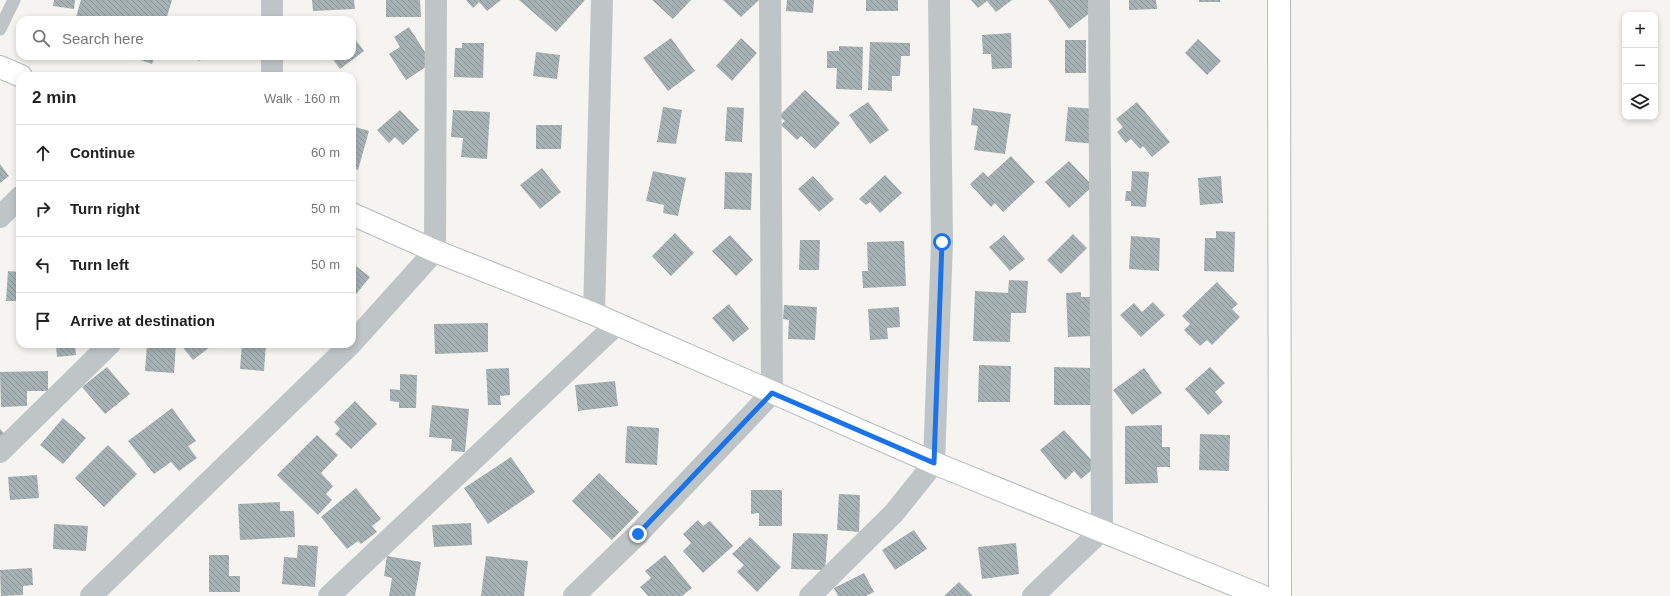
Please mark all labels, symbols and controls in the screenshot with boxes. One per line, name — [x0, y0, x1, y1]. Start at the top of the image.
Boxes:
map controls — [1622, 12, 1658, 120]
button: + — [1622, 12, 1658, 48]
search box — [16, 16, 356, 60]
icon: search — [30, 27, 52, 49]
text: Search here — [62, 30, 144, 47]
button: − — [1622, 48, 1658, 84]
button: layers — [1622, 84, 1658, 120]
text: 2 min — [32, 88, 76, 107]
text: Walk · 160 m — [264, 91, 340, 106]
icon: ahead — [32, 142, 54, 164]
text: Continue — [70, 144, 135, 161]
text: 60 m — [311, 145, 340, 160]
icon: right — [32, 198, 54, 220]
text: Turn right — [70, 200, 140, 217]
text: 50 m — [311, 201, 340, 216]
route start — [933, 233, 951, 251]
icon: left — [32, 254, 54, 276]
text: Turn left — [70, 256, 129, 273]
text: 50 m — [311, 257, 340, 272]
icon: arrive — [32, 310, 54, 332]
text: Arrive at destination — [70, 312, 215, 329]
route end — [629, 525, 647, 543]

